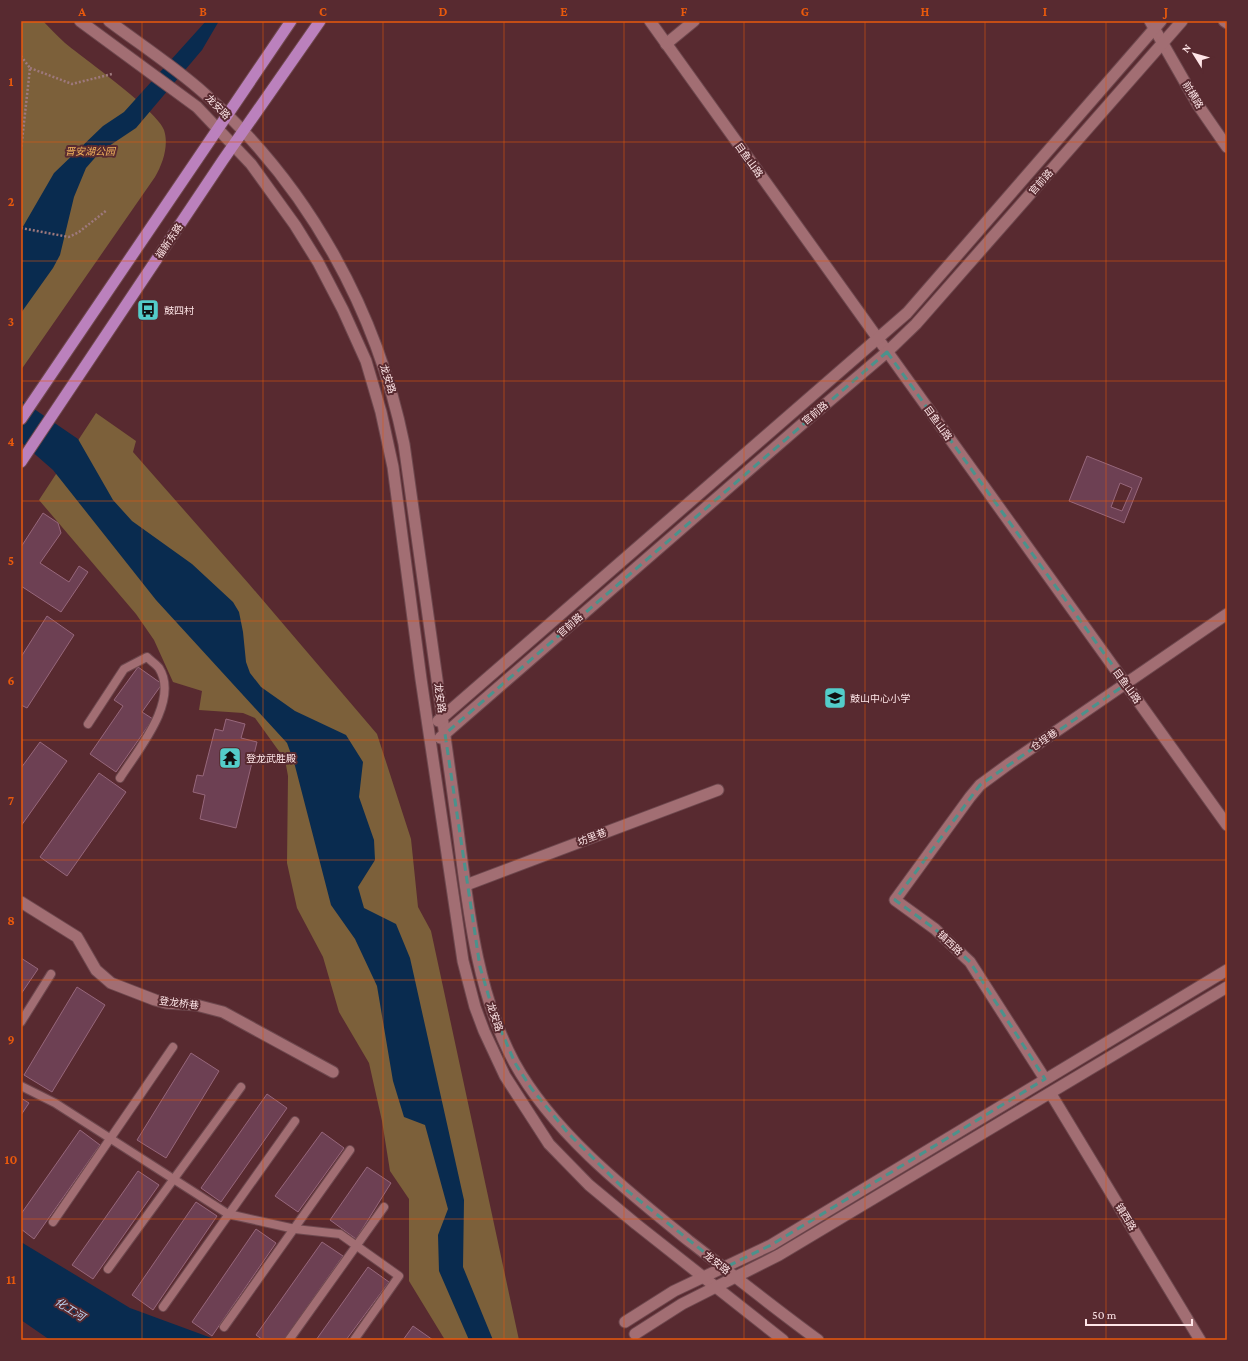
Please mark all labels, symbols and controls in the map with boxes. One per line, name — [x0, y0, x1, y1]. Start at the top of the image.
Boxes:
text: A — [77, 4, 86, 19]
text: B — [199, 4, 207, 19]
text: C — [319, 4, 327, 19]
text: D — [439, 4, 448, 19]
text: E — [560, 4, 568, 19]
text: F — [681, 4, 688, 19]
text: G — [801, 4, 809, 19]
text: H — [921, 4, 930, 19]
text: I — [1043, 4, 1047, 19]
text: J — [1162, 4, 1168, 19]
north arrow — [1174, 34, 1214, 74]
text: N — [1179, 41, 1193, 55]
text: 1 — [9, 74, 14, 89]
street label: 前横路 — [1181, 79, 1205, 111]
street label: 龙安路 — [204, 93, 232, 121]
street label: 目鱼山路 — [733, 141, 765, 179]
park label: 晋安湖公园 — [65, 146, 117, 157]
street label: 官前路 — [1027, 167, 1055, 197]
text: 2 — [8, 194, 15, 209]
street label: 福新东路 — [153, 221, 185, 261]
bus stop icon: 鼓四村 — [135, 297, 161, 323]
place label: 鼓四村 — [164, 305, 194, 316]
text: 3 — [8, 314, 14, 329]
street label: 龙安路 — [378, 363, 398, 395]
street label: 官前路 — [800, 399, 830, 427]
street label: 目鱼山路 — [922, 404, 954, 442]
text: 4 — [7, 434, 15, 449]
text: 5 — [8, 553, 14, 568]
street label: 官前路 — [555, 611, 585, 639]
street label: 目鱼山路 — [1111, 667, 1143, 705]
text: 6 — [7, 673, 15, 688]
street label: 龙安路 — [432, 682, 448, 714]
school or university icon: 鼓山中心小学 — [822, 685, 848, 711]
place label: 鼓山中心小学 — [850, 693, 910, 704]
street label: 仓埕巷 — [1028, 727, 1060, 753]
temple icon: 登龙武胜殿 — [217, 745, 243, 771]
place label: 登龙武胜殿 — [246, 753, 296, 764]
text: 7 — [8, 793, 14, 808]
street label: 坊里巷 — [576, 826, 608, 848]
text: 8 — [7, 913, 15, 928]
street label: 镇西路 — [935, 929, 965, 957]
street label: 登龙桥巷 — [158, 995, 200, 1011]
street label: 龙安路 — [485, 1001, 505, 1033]
text: 9 — [7, 1032, 15, 1047]
text: 10 — [5, 1152, 17, 1167]
street label: 镇西路 — [1114, 1201, 1138, 1233]
street label: 龙安路 — [702, 1249, 732, 1277]
text: 11 — [6, 1272, 16, 1287]
water label: 化工河 — [53, 1295, 89, 1324]
scale bar — [1086, 1301, 1192, 1327]
text: 50 m — [1092, 1308, 1117, 1322]

